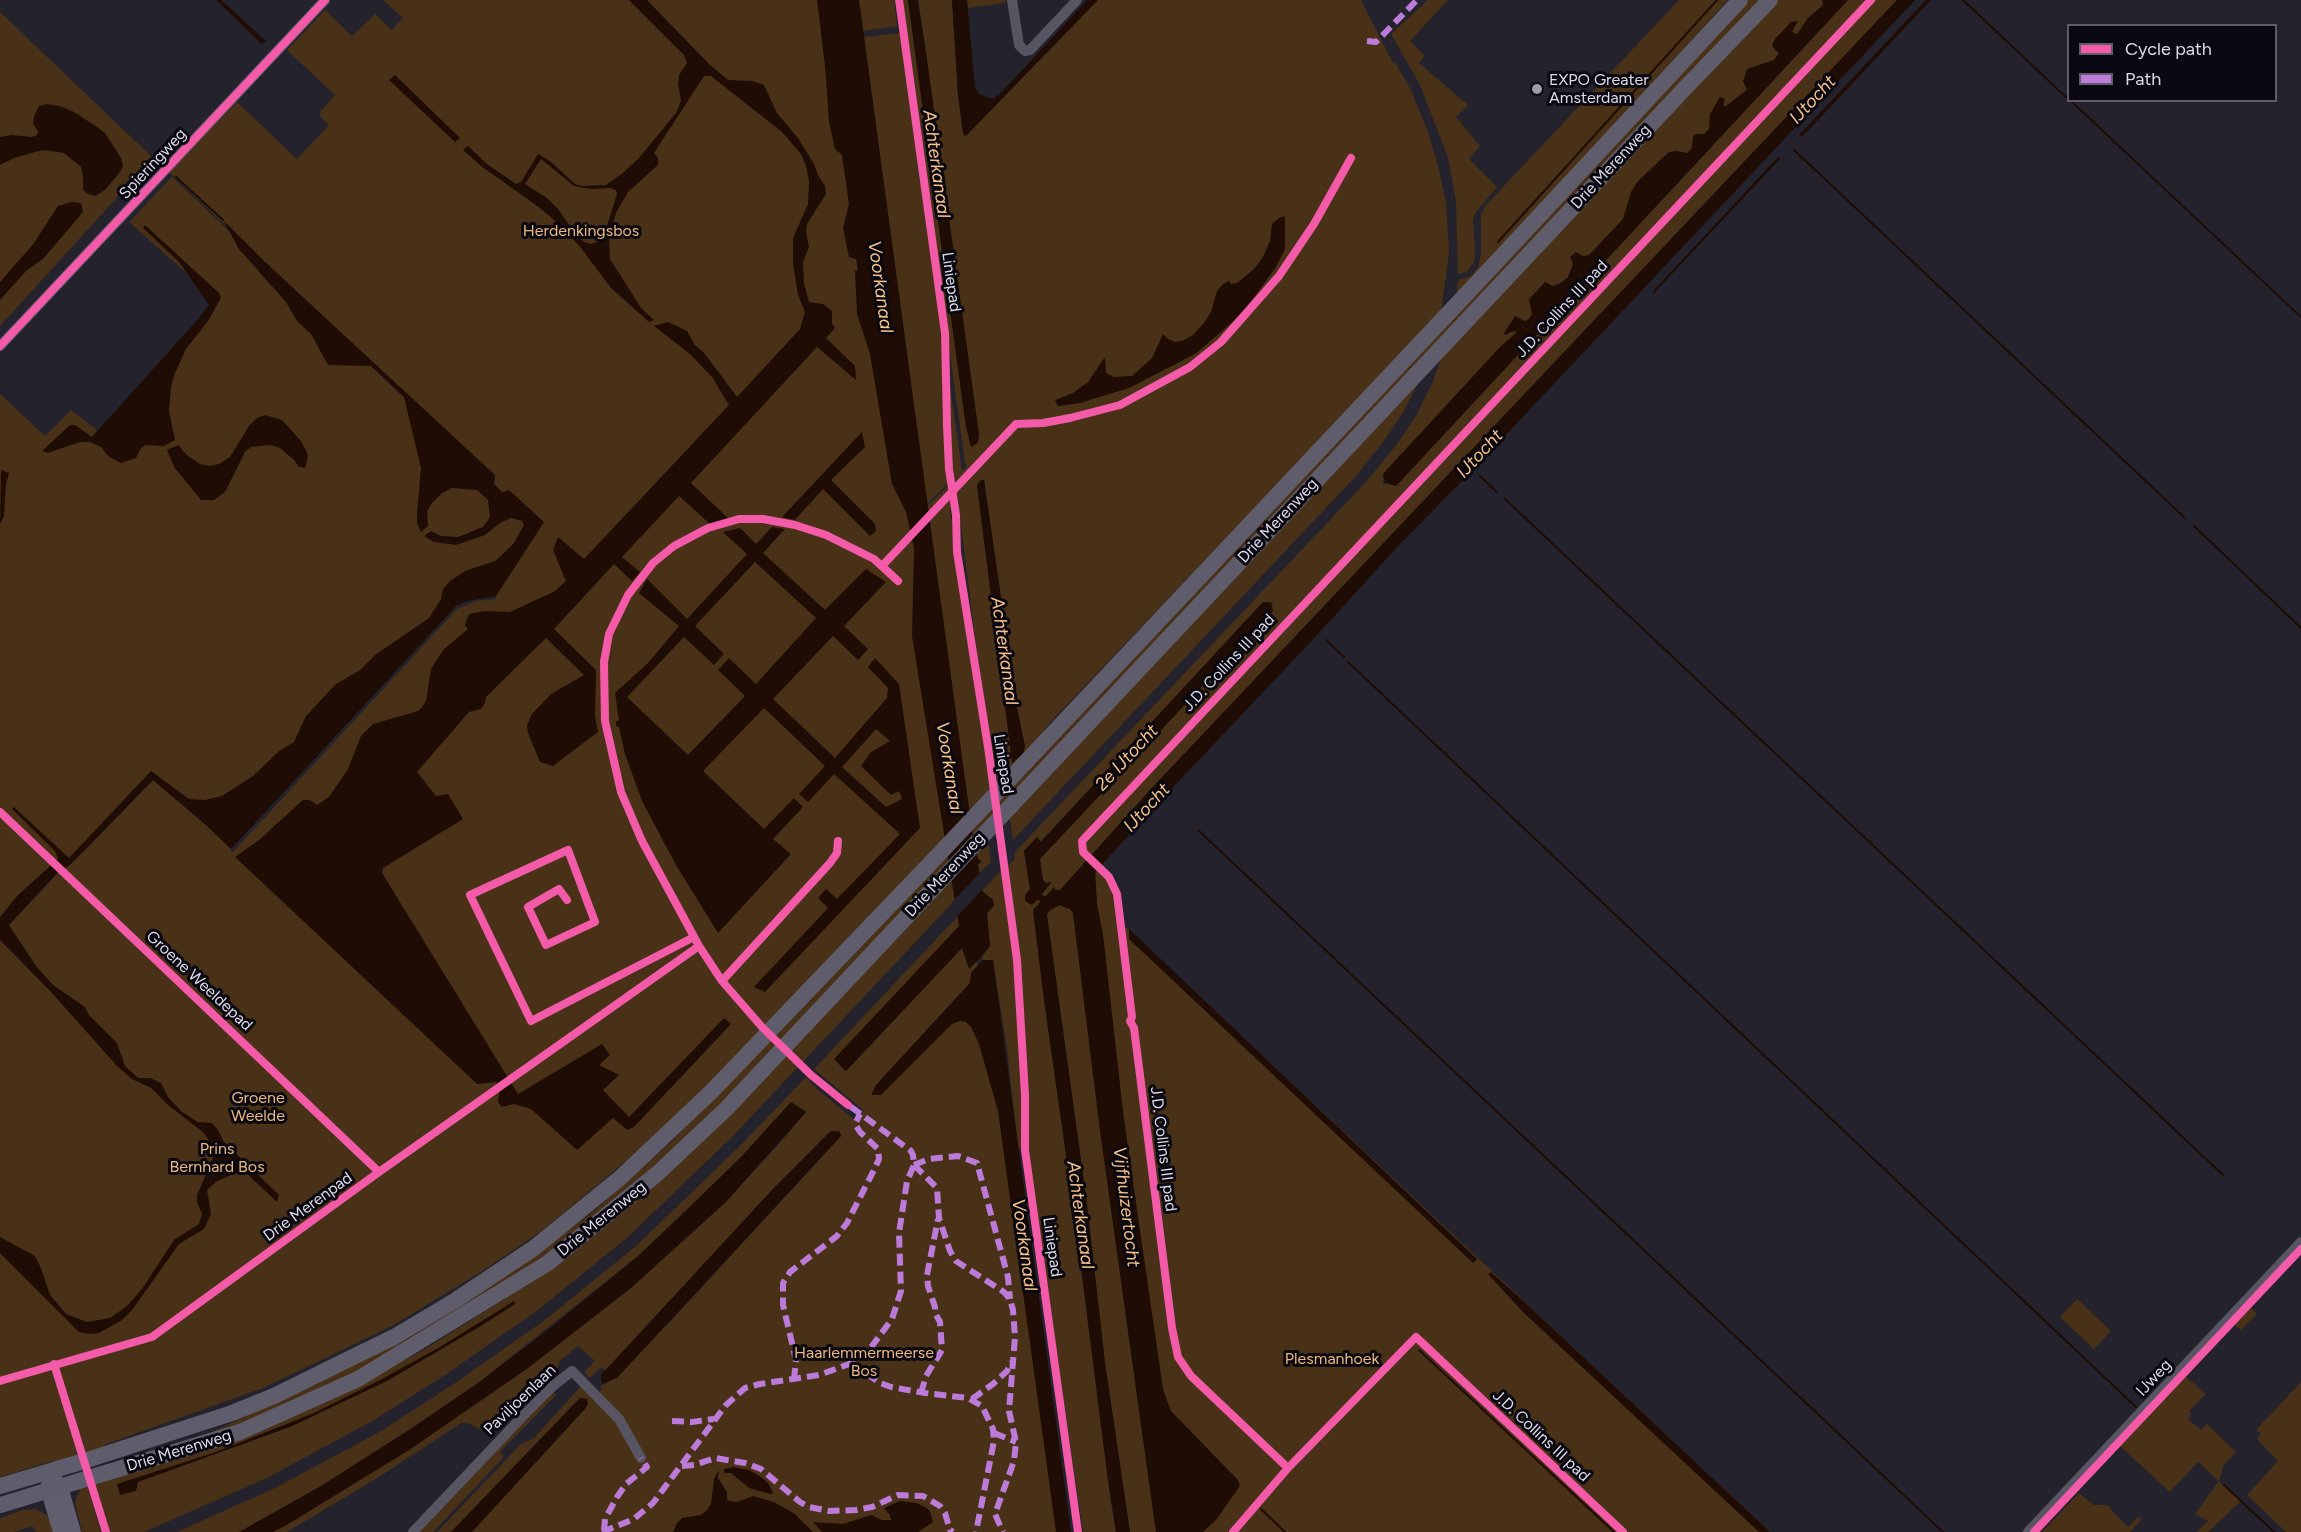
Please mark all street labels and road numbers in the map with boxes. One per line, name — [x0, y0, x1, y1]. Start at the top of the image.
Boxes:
street label: Drie Merenweg — [1567, 121, 1655, 213]
street label: Spieringweg — [115, 125, 191, 203]
street label: Liniepad — [937, 251, 965, 313]
street label: J.D. Collins III pad — [1512, 256, 1612, 362]
street label: Drie Merenweg — [1234, 475, 1322, 567]
street label: J.D. Collins III pad — [1179, 610, 1279, 716]
street label: Liniepad — [989, 733, 1017, 795]
street label: Drie Merenweg — [901, 829, 989, 921]
street label: Groene Weeldepad — [142, 927, 256, 1035]
street label: J.D. Collins III pad — [1146, 1085, 1180, 1213]
street label: Drie Merenpad — [260, 1168, 356, 1246]
street label: Drie Merenweg — [554, 1177, 650, 1261]
street label: Liniepad — [1038, 1216, 1066, 1278]
street label: IJweg — [2132, 1356, 2176, 1400]
street label: Paviljoenlaan — [480, 1361, 560, 1439]
street label: J.D. Collins III pad — [1488, 1386, 1594, 1486]
street label: Drie Merenweg — [124, 1426, 234, 1476]

